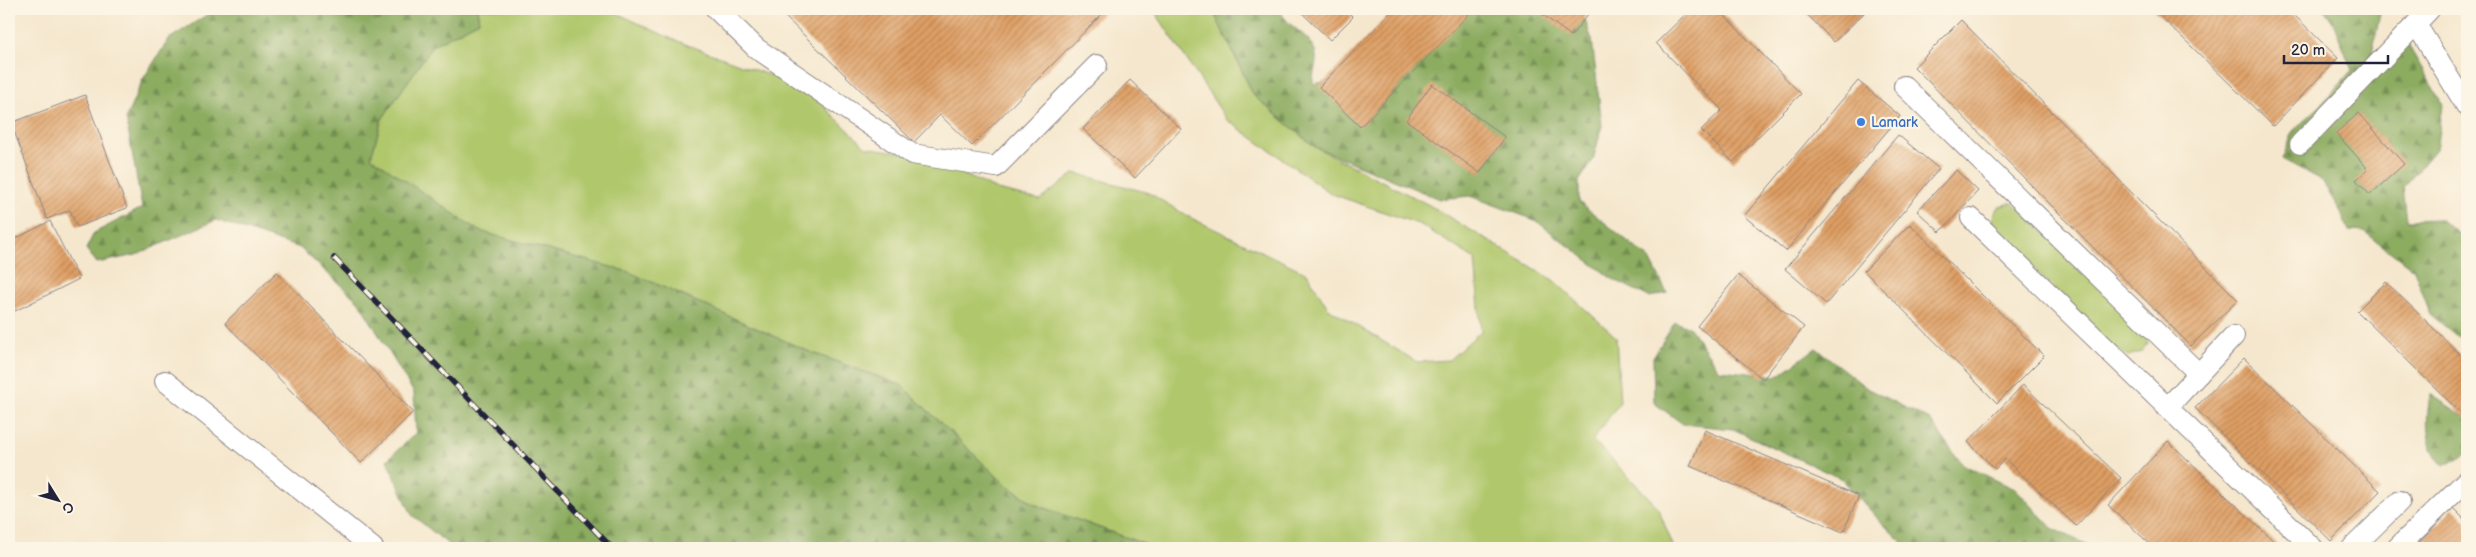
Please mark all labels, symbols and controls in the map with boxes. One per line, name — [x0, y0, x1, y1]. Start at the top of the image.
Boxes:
scale bar — [2284, 32, 2387, 64]
text: 20 m — [2291, 41, 2325, 60]
place label: Lamark — [1871, 114, 1918, 131]
marker: Lamark — [1855, 116, 1867, 128]
north arrow — [32, 474, 82, 524]
text: С — [58, 499, 78, 517]

